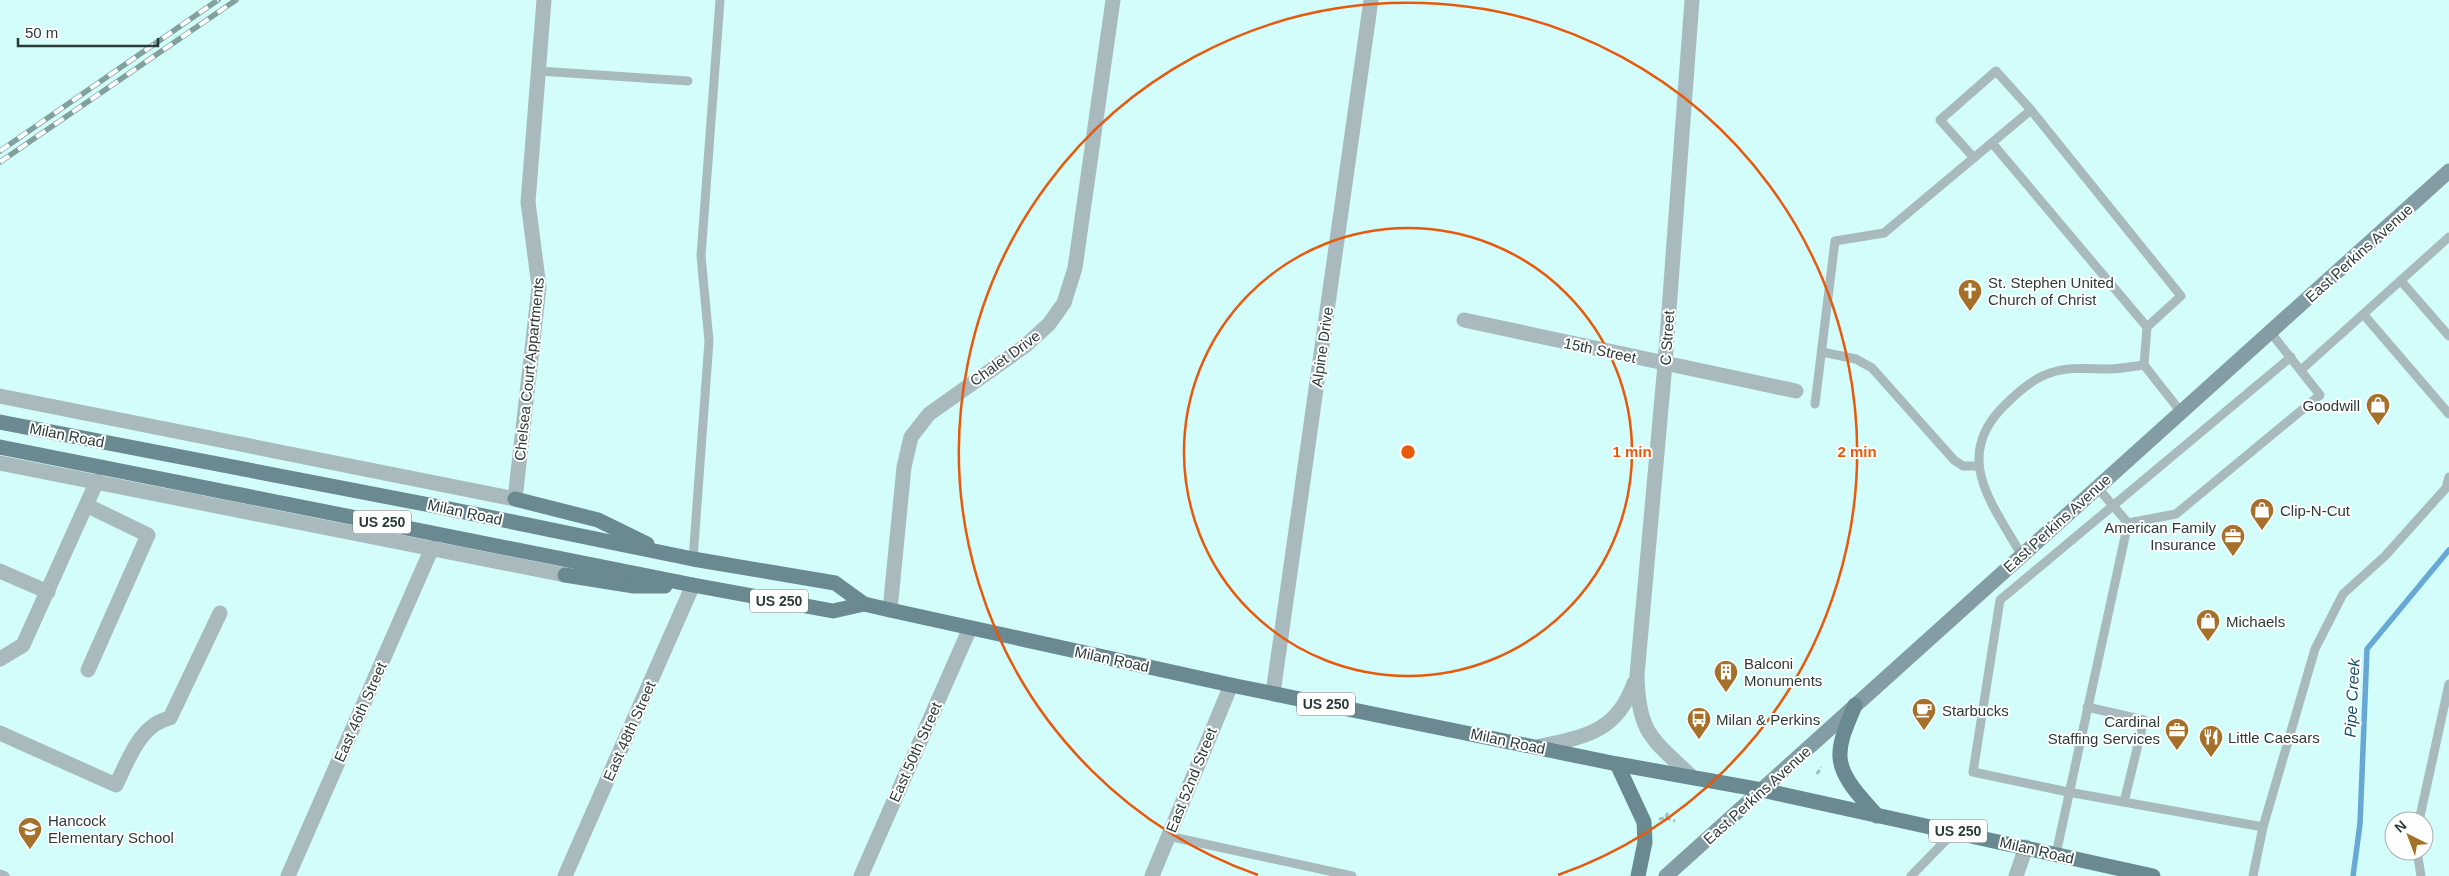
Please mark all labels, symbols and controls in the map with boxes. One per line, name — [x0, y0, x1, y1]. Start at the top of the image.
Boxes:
scale bar — [18, 15, 158, 47]
text: 50 m — [25, 24, 58, 41]
street label: East Perkins Avenue — [2302, 200, 2416, 306]
place label: St. Stephen United Church of Christ — [1988, 274, 2114, 308]
street label: Chelsea Court Appartments — [511, 276, 547, 462]
church icon: St. Stephen United Church of Christ — [1957, 278, 1983, 312]
street label: Alpine Drive — [1308, 306, 1336, 388]
street label: C Street — [1657, 309, 1677, 366]
street label: Chalet Drive — [967, 327, 1043, 389]
street label: 15th Street — [1562, 334, 1638, 366]
shop icon: Goodwill — [2365, 392, 2391, 426]
place label: Goodwill — [2302, 397, 2360, 414]
street label: Milan Road — [28, 419, 106, 451]
centre of rings — [1399, 443, 1417, 461]
text: 1 min — [1612, 443, 1652, 460]
text: 2 min — [1837, 443, 1877, 460]
street label: East Perkins Avenue — [2000, 470, 2114, 576]
street label: Milan Road — [426, 496, 504, 528]
shop icon: Clip-N-Cut — [2249, 497, 2275, 531]
place label: Clip-N-Cut — [2280, 502, 2351, 519]
road number: US 250 — [353, 511, 411, 534]
place label: American Family Insurance — [2104, 519, 2216, 553]
office icon: American Family Insurance — [2220, 523, 2246, 557]
road number: US 250 — [750, 590, 808, 612]
shop icon: Michaels — [2195, 608, 2221, 642]
place label: Michaels — [2226, 613, 2285, 630]
street label: Milan Road — [1073, 643, 1151, 675]
place label: Balconi Monuments — [1744, 655, 1822, 689]
water label: Pipe Creek — [2341, 657, 2363, 738]
street label: East 46th Street — [330, 659, 390, 765]
building icon: Balconi Monuments — [1713, 659, 1739, 693]
street label: East 48th Street — [599, 678, 659, 784]
road number: US 250 — [1297, 692, 1355, 716]
cafe icon: Starbucks — [1911, 697, 1937, 731]
street label: East 50th Street — [885, 699, 945, 805]
place label: Starbucks — [1942, 702, 2009, 719]
bus stop icon: Milan & Perkins — [1686, 706, 1712, 740]
place label: Milan & Perkins — [1716, 711, 1820, 728]
place label: Cardinal Staffing Services — [2048, 713, 2160, 747]
office icon: Cardinal Staffing Services — [2164, 717, 2190, 751]
street label: East 52nd Street — [1162, 724, 1220, 835]
restaurant icon: Little Caesars — [2198, 724, 2224, 758]
street label: Milan Road — [1469, 725, 1547, 757]
place label: Little Caesars — [2228, 729, 2320, 746]
street label: East Perkins Avenue — [1700, 742, 1814, 848]
north arrow — [2384, 811, 2434, 861]
place label: Hancock Elementary School — [48, 812, 174, 846]
school or university icon: Hancock Elementary School — [17, 816, 43, 850]
text: N — [2391, 817, 2409, 836]
road number: US 250 — [1929, 819, 1987, 842]
street label: Milan Road — [1998, 833, 2076, 867]

